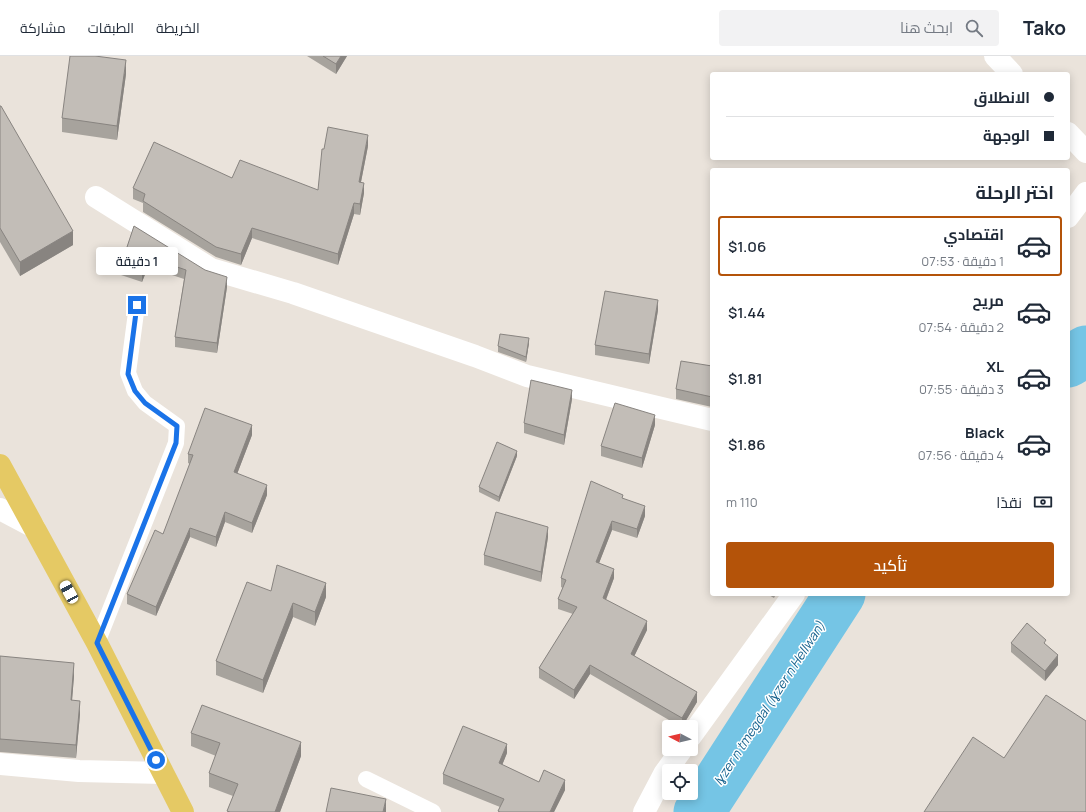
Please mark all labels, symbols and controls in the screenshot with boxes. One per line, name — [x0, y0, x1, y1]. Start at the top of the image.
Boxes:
search box — [719, 10, 999, 46]
text: Tako — [1023, 15, 1066, 41]
text: ابحث هنا — [900, 17, 953, 38]
icon: search — [963, 17, 985, 39]
text: مشاركة — [20, 18, 66, 37]
text: الطبقات — [88, 18, 134, 37]
text: الخريطة — [156, 18, 200, 37]
text: الانطلاق — [974, 87, 1030, 108]
text: الوجهة — [983, 125, 1030, 146]
text: اختر الرحلة — [976, 180, 1054, 204]
text: اقتصادي — [944, 224, 1004, 245]
icon: car — [1016, 228, 1052, 264]
text: $1.06 — [728, 236, 766, 257]
callout: 1 دقيقة — [96, 247, 178, 275]
text: 1 دقيقة — [116, 252, 158, 270]
text: 1 دقيقة · 07:53 — [921, 252, 1004, 270]
text: مريح — [972, 290, 1004, 311]
icon: car — [1016, 294, 1052, 330]
route end — [128, 296, 146, 314]
text: $1.44 — [728, 302, 765, 323]
text: 2 دقيقة · 07:54 — [919, 318, 1004, 336]
text: XL — [986, 356, 1004, 377]
icon: car — [1016, 360, 1052, 396]
text: $1.81 — [728, 368, 763, 389]
text: 3 دقيقة · 07:55 — [919, 380, 1004, 398]
text: Black — [965, 422, 1004, 443]
icon: car — [1016, 426, 1052, 462]
text: $1.86 — [728, 434, 766, 455]
text: 4 دقيقة · 07:56 — [918, 446, 1004, 464]
icon: cash — [1032, 491, 1054, 513]
text: نقدًا — [996, 492, 1022, 513]
text: 110 m — [726, 493, 758, 511]
button: تأكيد — [726, 542, 1054, 588]
car — [58, 579, 80, 605]
water label: Iɣzer n tmegdal (Iɣzer n Hellwan) — [709, 617, 829, 788]
north arrow — [662, 720, 698, 756]
map controls — [662, 720, 698, 800]
route start — [147, 751, 165, 769]
button: locate — [662, 764, 698, 800]

